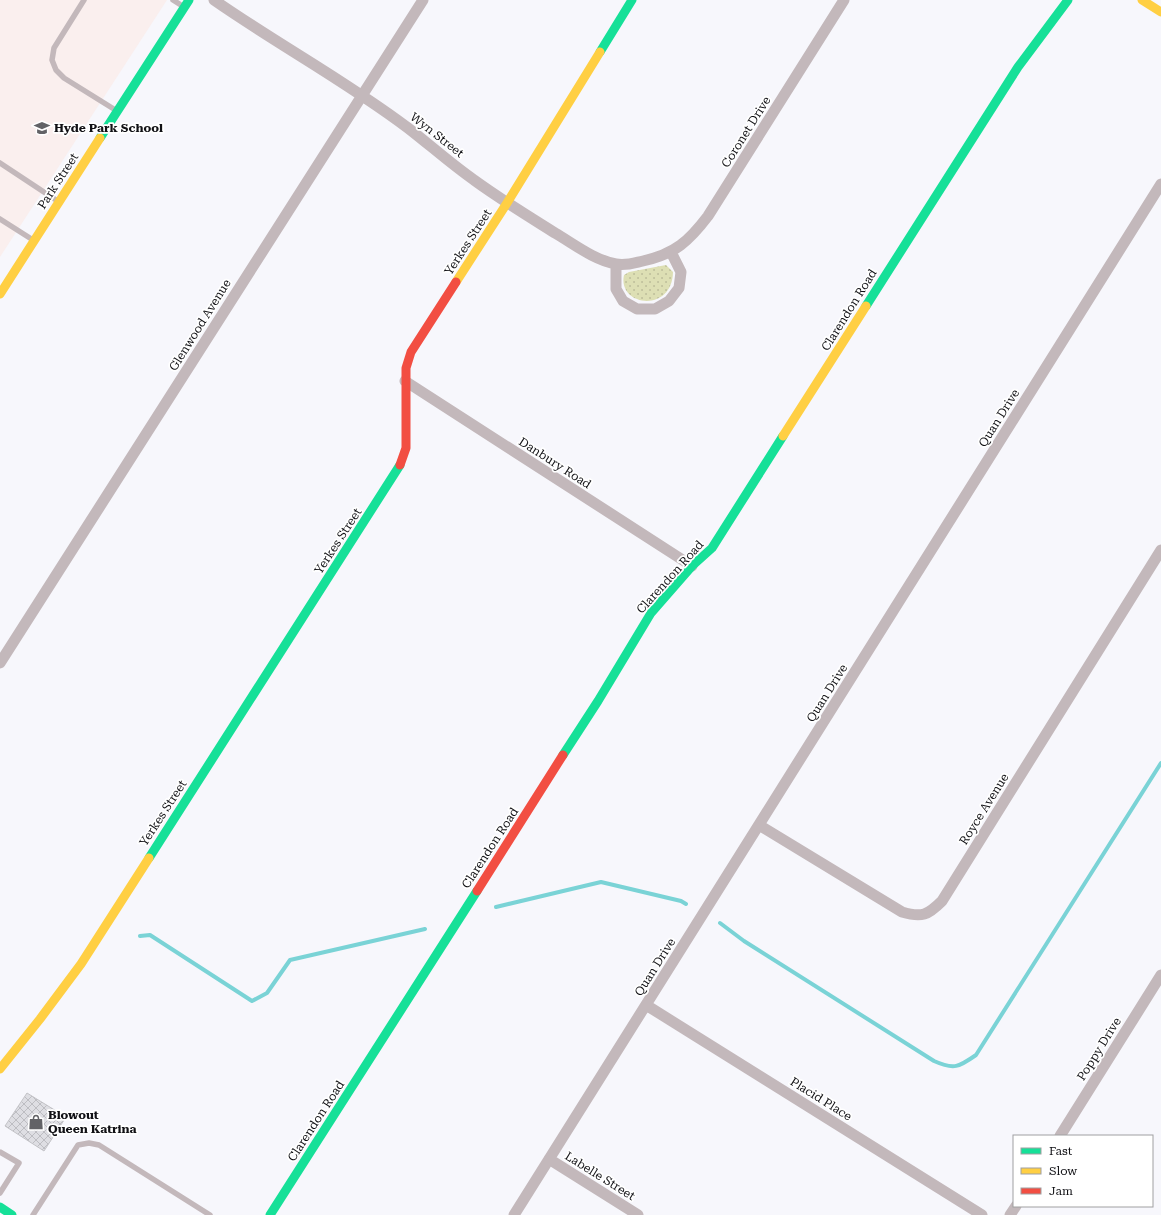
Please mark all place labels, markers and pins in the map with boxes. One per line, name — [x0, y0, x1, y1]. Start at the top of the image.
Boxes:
school or university icon: Hyde Park School — [33, 119, 51, 137]
place label: Hyde Park School — [54, 121, 163, 135]
place label: Blowout Queen Katrina — [48, 1108, 137, 1136]
shop icon: Blowout Queen Katrina — [27, 1113, 45, 1131]

